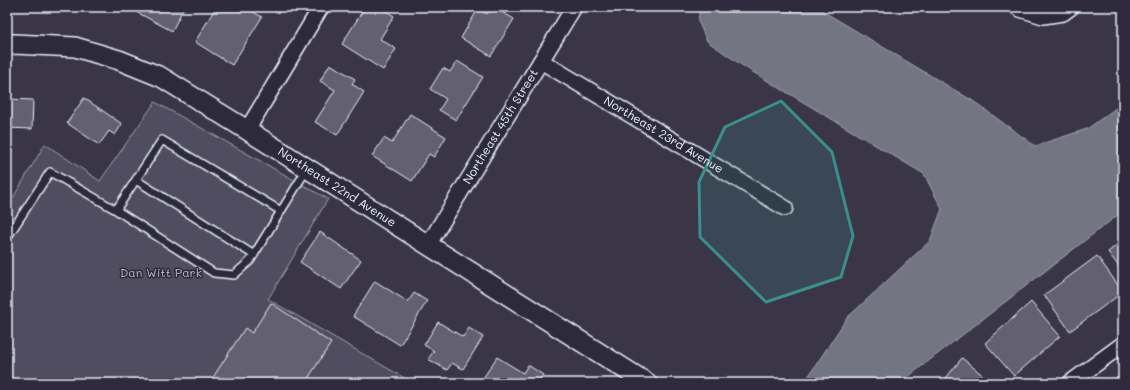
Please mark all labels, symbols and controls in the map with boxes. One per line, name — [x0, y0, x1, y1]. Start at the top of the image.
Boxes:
street label: Northeast 45th Street — [458, 65, 541, 187]
street label: Northeast 23rd Avenue — [601, 92, 727, 176]
street label: Northeast 22nd Avenue — [275, 143, 400, 230]
park label: Dan Witt Park — [120, 264, 202, 280]

